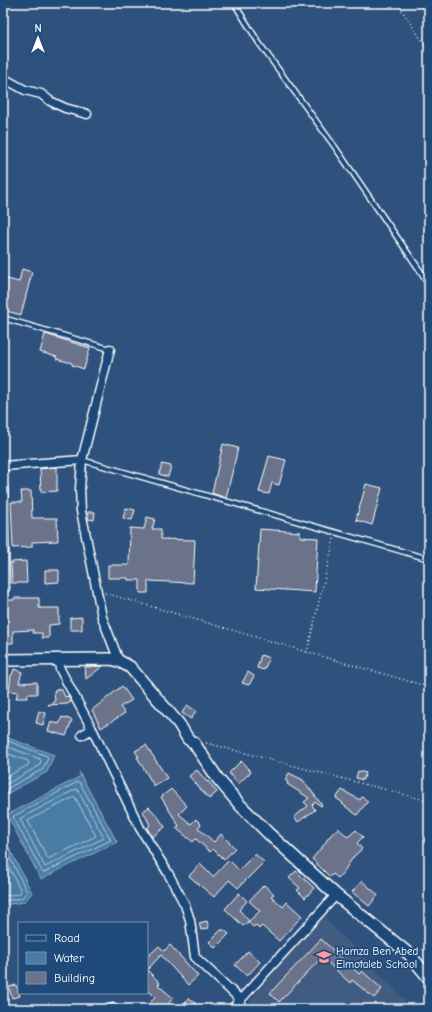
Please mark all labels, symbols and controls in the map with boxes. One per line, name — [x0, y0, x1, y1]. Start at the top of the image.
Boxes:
north arrow — [18, 18, 58, 58]
text: N — [34, 22, 42, 35]
legend — [18, 922, 148, 994]
text: Road — [54, 931, 80, 945]
place label: Hamza Ben Abed Elmotaleb School — [336, 945, 418, 971]
school or university icon: Hamza Ben Abed Elmotaleb School — [315, 948, 333, 966]
text: Water — [54, 951, 84, 965]
text: Building — [54, 971, 95, 985]

